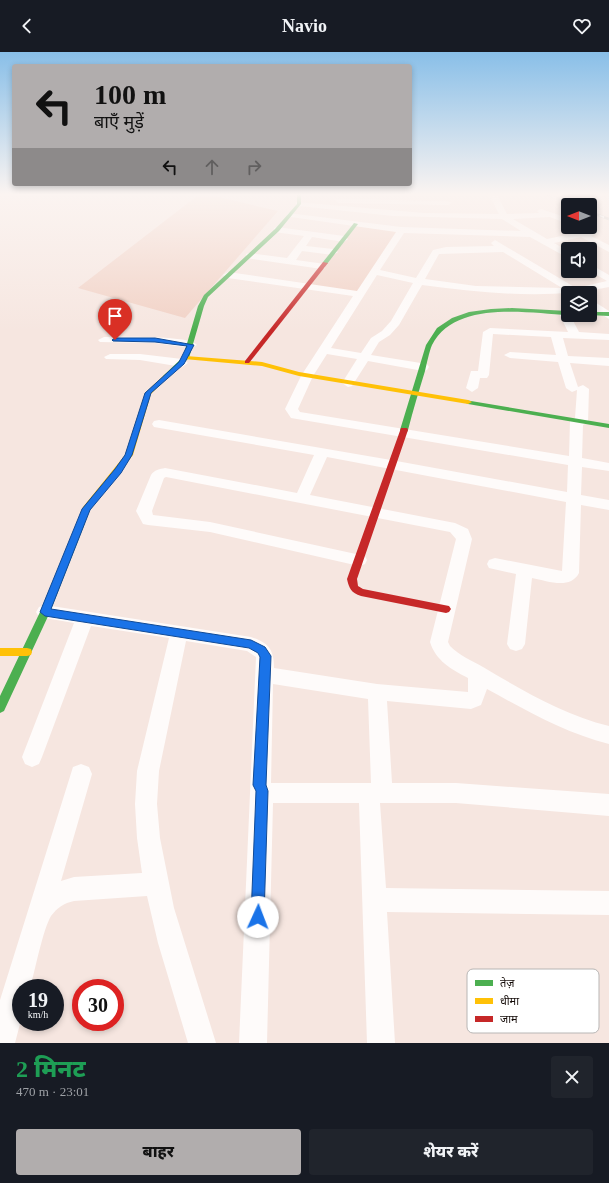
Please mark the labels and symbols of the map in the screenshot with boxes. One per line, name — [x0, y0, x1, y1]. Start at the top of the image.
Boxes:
north arrow — [561, 198, 597, 234]
pin — [98, 299, 132, 340]
position arrow — [237, 896, 279, 938]
legend — [467, 969, 599, 1033]
text: तेज़ — [500, 977, 515, 989]
speed limit sign: 30 — [72, 979, 124, 1031]
text: धीमा — [500, 995, 519, 1007]
text: जाम — [500, 1013, 518, 1025]

